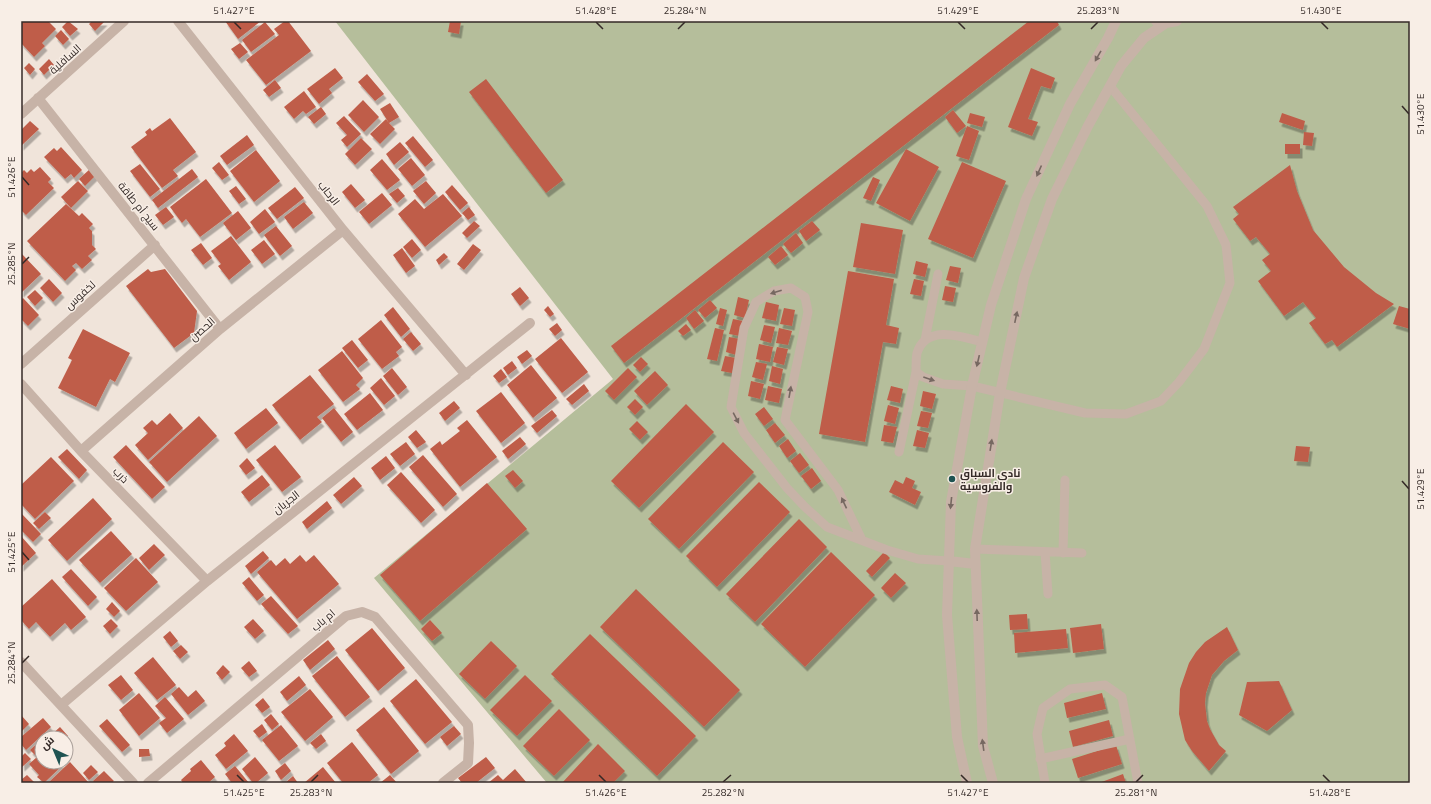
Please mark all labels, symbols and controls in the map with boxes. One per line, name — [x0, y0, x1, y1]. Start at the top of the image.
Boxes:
text: 51.427°E — [213, 3, 255, 18]
text: 51.428°E — [575, 3, 617, 18]
text: 25.284°N — [664, 3, 706, 18]
text: 51.429°E — [937, 3, 979, 18]
text: 25.283°N — [1077, 3, 1119, 18]
text: 51.430°E — [1300, 3, 1342, 18]
street label: السافلية — [45, 40, 85, 78]
one-way arrow — [1094, 50, 1101, 62]
text: 51.430°E — [1413, 93, 1428, 135]
text: 51.426°E — [4, 156, 19, 198]
one-way arrow — [1036, 166, 1042, 177]
street label: الرحاب — [314, 177, 344, 209]
street label: سيج أم طاقة — [114, 178, 164, 234]
text: 25.285°N — [4, 243, 19, 285]
street label: لخفوس — [61, 277, 99, 313]
one-way arrow — [769, 289, 781, 295]
one-way arrow — [1013, 311, 1019, 323]
street label: الحصن — [186, 313, 218, 345]
one-way arrow — [974, 355, 980, 367]
one-way arrow — [923, 377, 935, 383]
one-way arrow — [787, 386, 793, 399]
one-way arrow — [733, 412, 740, 424]
one-way arrow — [989, 439, 995, 451]
street label: ذرب — [109, 463, 133, 487]
place label: نادي السباق والفروسية — [960, 465, 1020, 494]
text: 51.429°E — [1413, 468, 1428, 510]
marker: نادي السباق والفروسية — [947, 474, 957, 484]
street label: الجريان — [269, 486, 303, 518]
one-way arrow — [841, 497, 847, 509]
one-way arrow — [948, 497, 954, 509]
text: 51.425°E — [4, 531, 19, 573]
street label: ام باب — [307, 605, 339, 635]
one-way arrow — [974, 609, 981, 621]
text: 25.284°N — [4, 642, 19, 684]
north arrow — [34, 730, 74, 770]
text: ش — [36, 732, 58, 753]
one-way arrow — [980, 739, 986, 751]
text: 51.425°E — [223, 785, 265, 800]
text: 25.283°N — [290, 785, 332, 800]
text: 51.426°E — [585, 785, 627, 800]
text: 25.282°N — [702, 785, 744, 800]
text: 51.427°E — [947, 785, 989, 800]
text: 25.281°N — [1115, 785, 1157, 800]
text: 51.428°E — [1309, 785, 1351, 800]

